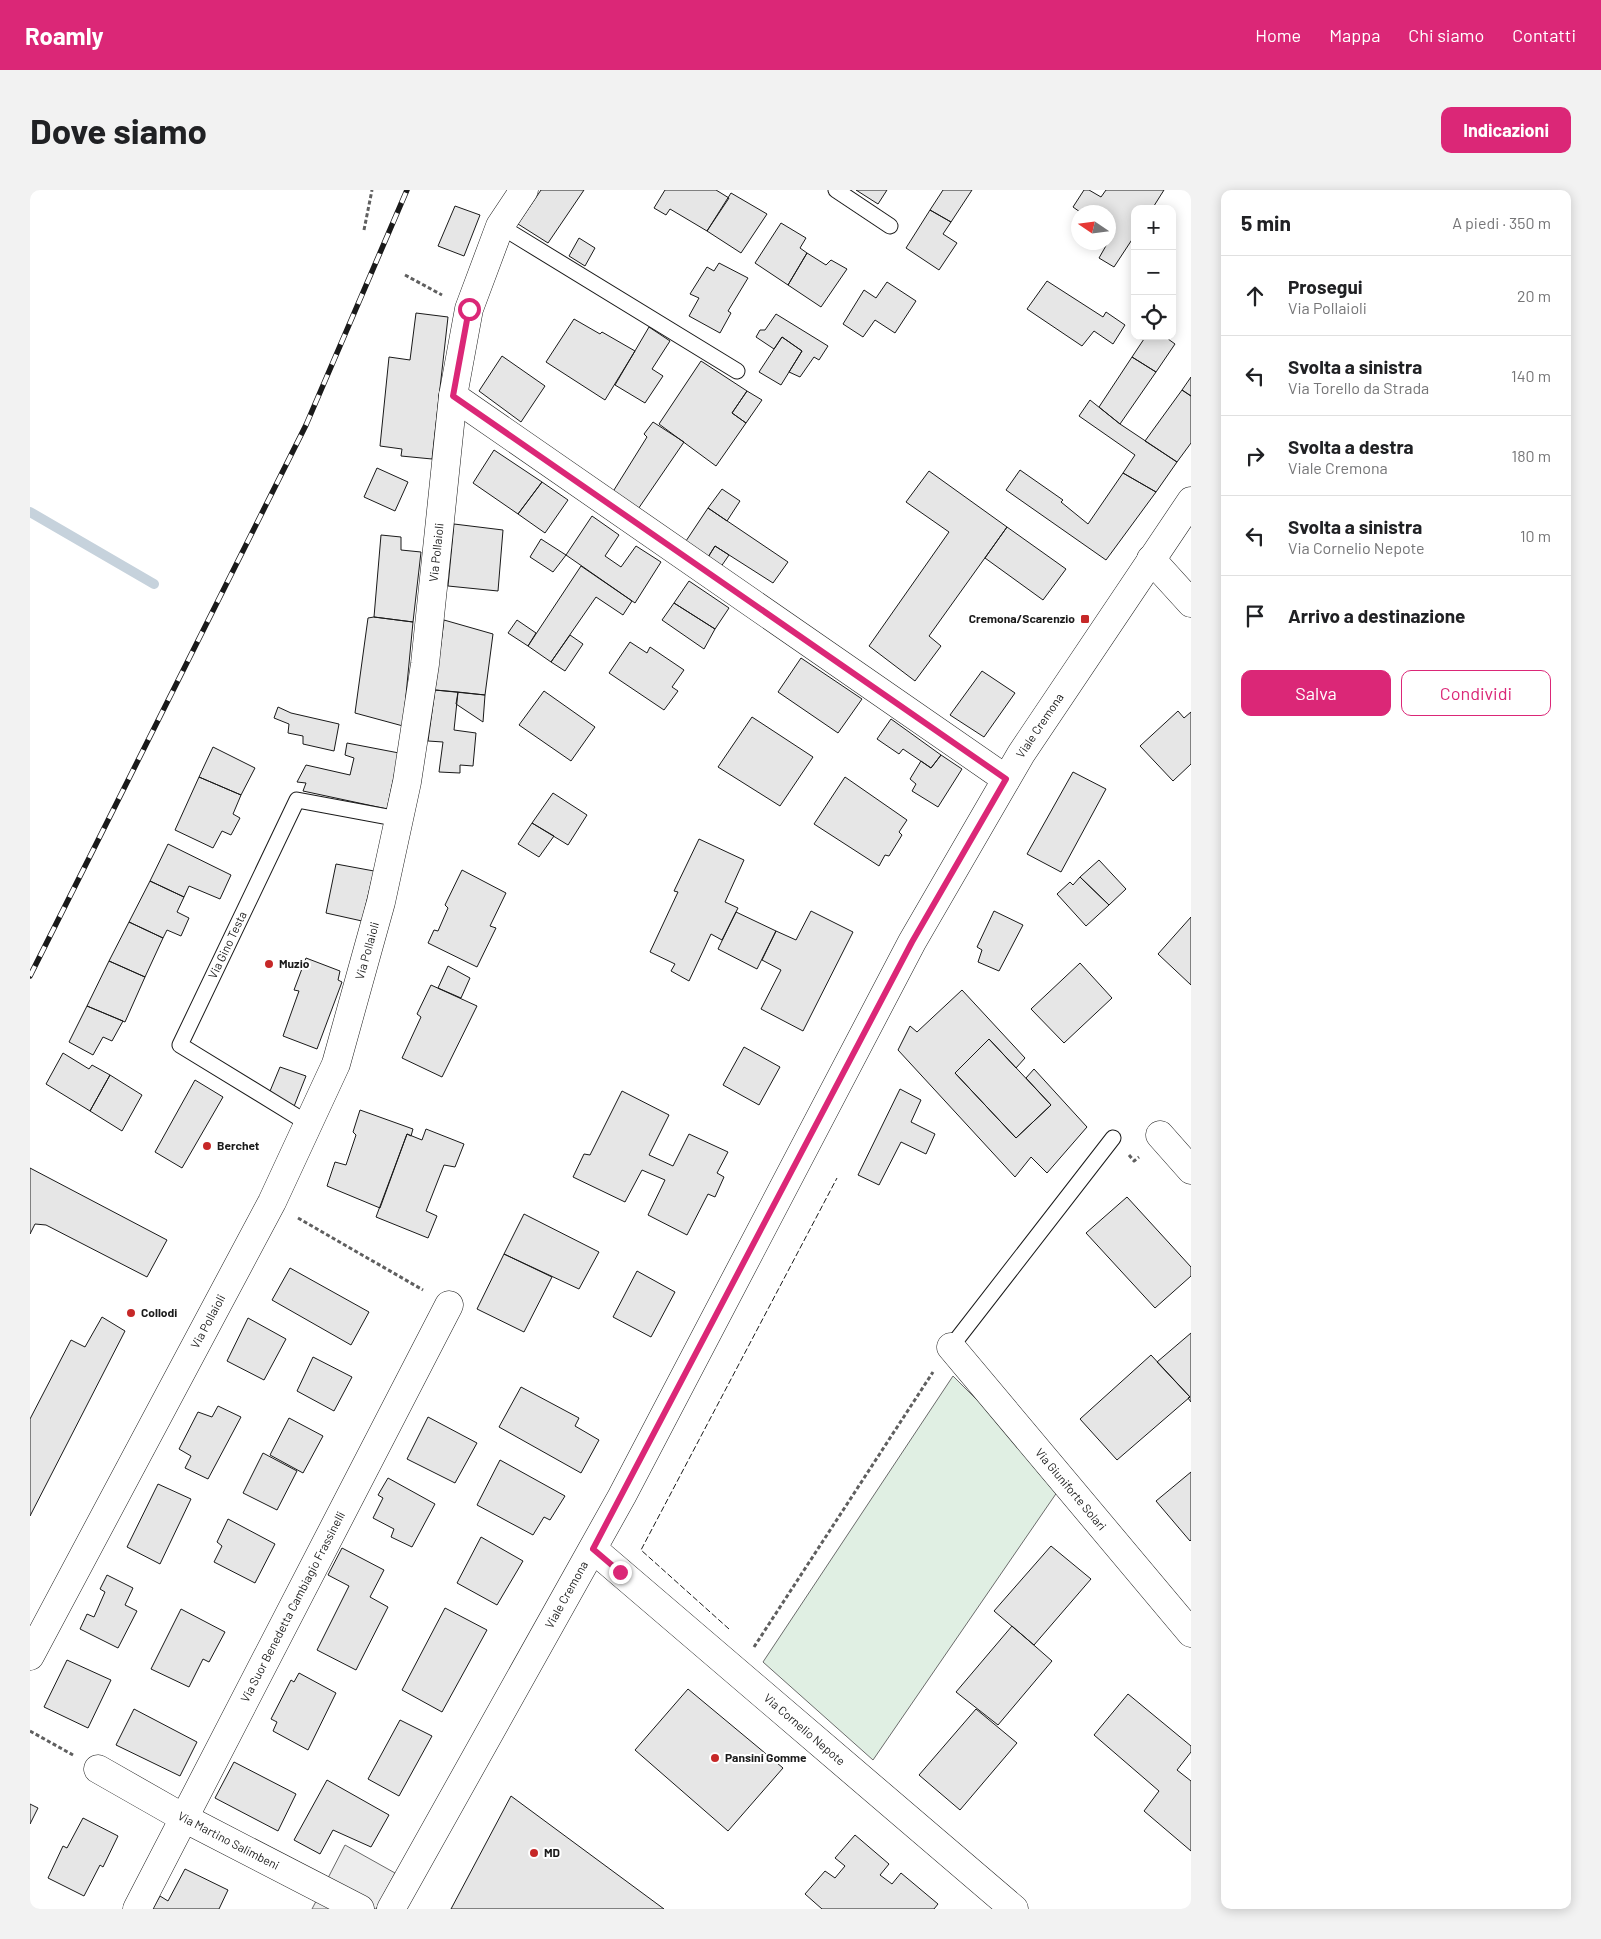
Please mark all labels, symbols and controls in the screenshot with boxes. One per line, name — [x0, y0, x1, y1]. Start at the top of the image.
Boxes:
text: Roamly — [25, 21, 104, 50]
text: Home — [1255, 24, 1301, 46]
text: Mappa — [1329, 24, 1380, 46]
text: Chi siamo — [1408, 24, 1484, 46]
text: Contatti — [1512, 24, 1576, 46]
button: Indicazioni — [1441, 107, 1571, 153]
text: Dove siamo — [30, 109, 207, 151]
north arrow — [1071, 205, 1116, 250]
map controls — [1131, 205, 1176, 340]
button: + — [1131, 205, 1176, 250]
text: 5 min — [1241, 210, 1291, 235]
text: A piedi · 350 m — [1452, 213, 1551, 232]
button: − — [1131, 250, 1176, 295]
text: Prosegui — [1288, 275, 1363, 298]
icon: ahead — [1241, 282, 1269, 310]
text: 20 m — [1517, 286, 1551, 305]
button: locate — [1131, 295, 1176, 340]
route start — [458, 298, 481, 321]
text: Via Pollaioli — [1288, 298, 1367, 317]
text: Svolta a sinistra — [1288, 355, 1422, 378]
icon: left — [1241, 362, 1269, 390]
text: 140 m — [1511, 366, 1551, 385]
text: Via Torello da Strada — [1288, 378, 1429, 397]
text: Svolta a destra — [1288, 435, 1414, 458]
icon: right — [1241, 442, 1269, 470]
text: 180 m — [1512, 446, 1551, 465]
text: Viale Cremona — [1288, 458, 1388, 477]
text: Svolta a sinistra — [1288, 515, 1422, 538]
street label: Via Pollaioli — [426, 522, 446, 583]
icon: left — [1241, 522, 1269, 550]
text: 10 m — [1520, 526, 1551, 545]
text: Via Cornelio Nepote — [1288, 538, 1425, 557]
icon: arrive — [1241, 602, 1269, 630]
text: Arrivo a destinazione — [1288, 604, 1466, 627]
place label: Cremona/Scarenzio — [969, 611, 1075, 625]
marker: Cremona/Scarenzio — [1079, 613, 1091, 625]
button: Salva — [1241, 670, 1391, 716]
button: Condividi — [1401, 670, 1551, 716]
street label: Viale Cremona — [1013, 690, 1066, 760]
street label: Via Gino Testa — [205, 909, 249, 981]
street label: Via Pollaioli — [352, 920, 381, 981]
place label: Muzio — [279, 956, 310, 970]
marker: Muzio — [263, 958, 275, 970]
place label: Berchet — [217, 1138, 260, 1152]
marker: Berchet — [201, 1140, 213, 1152]
street label: Via Pollaioli — [187, 1292, 228, 1351]
place label: Collodi — [141, 1305, 177, 1319]
marker: Collodi — [125, 1307, 137, 1319]
street label: Via Giuniforte Solari — [1033, 1445, 1110, 1533]
street label: Via Suor Benedetta Cambiagio Frassinelli — [237, 1509, 347, 1704]
street label: Viale Cremona — [541, 1558, 590, 1630]
route end — [609, 1561, 632, 1584]
street label: Via Cornelio Nepote — [761, 1690, 848, 1768]
place label: Pansini Gomme — [725, 1750, 807, 1764]
marker: Pansini Gomme — [709, 1752, 721, 1764]
street label: Via Martino Salimbeni — [176, 1808, 282, 1872]
place label: MD — [544, 1845, 560, 1859]
marker: MD — [528, 1847, 540, 1859]

